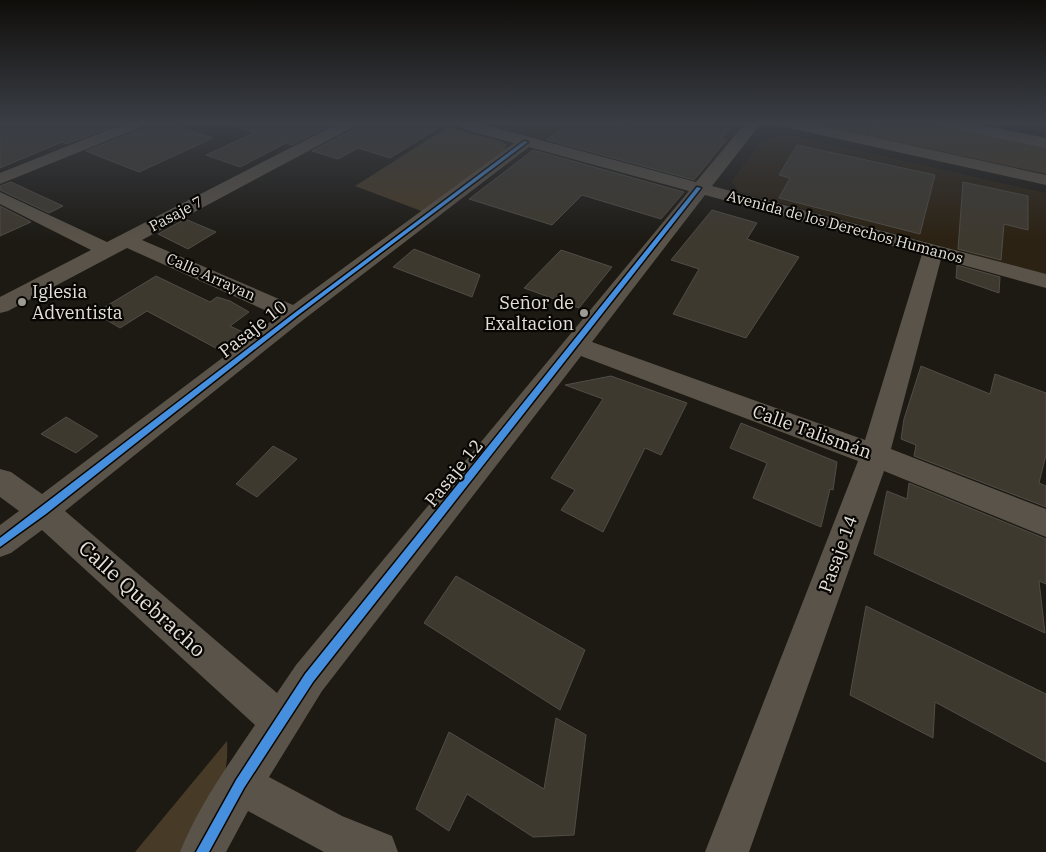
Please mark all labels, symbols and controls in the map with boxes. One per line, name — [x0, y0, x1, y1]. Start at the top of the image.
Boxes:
street label: Avenida de los Derechos Humanos — [725, 186, 965, 267]
street label: Pasaje 7 — [146, 192, 206, 236]
street label: Calle Arrayan — [164, 248, 259, 305]
place label: Iglesia Adventista — [32, 280, 123, 324]
place label: Señor de Exaltacion — [484, 291, 574, 335]
street label: Pasaje 10 — [214, 295, 291, 362]
marker: Iglesia Adventista — [16, 296, 28, 308]
marker: Señor de Exaltacion — [578, 307, 590, 319]
street label: Calle Talismán — [749, 399, 875, 464]
street label: Pasaje 12 — [419, 434, 488, 511]
street label: Pasaje 14 — [813, 512, 862, 595]
street label: Calle Quebracho — [73, 534, 212, 663]

